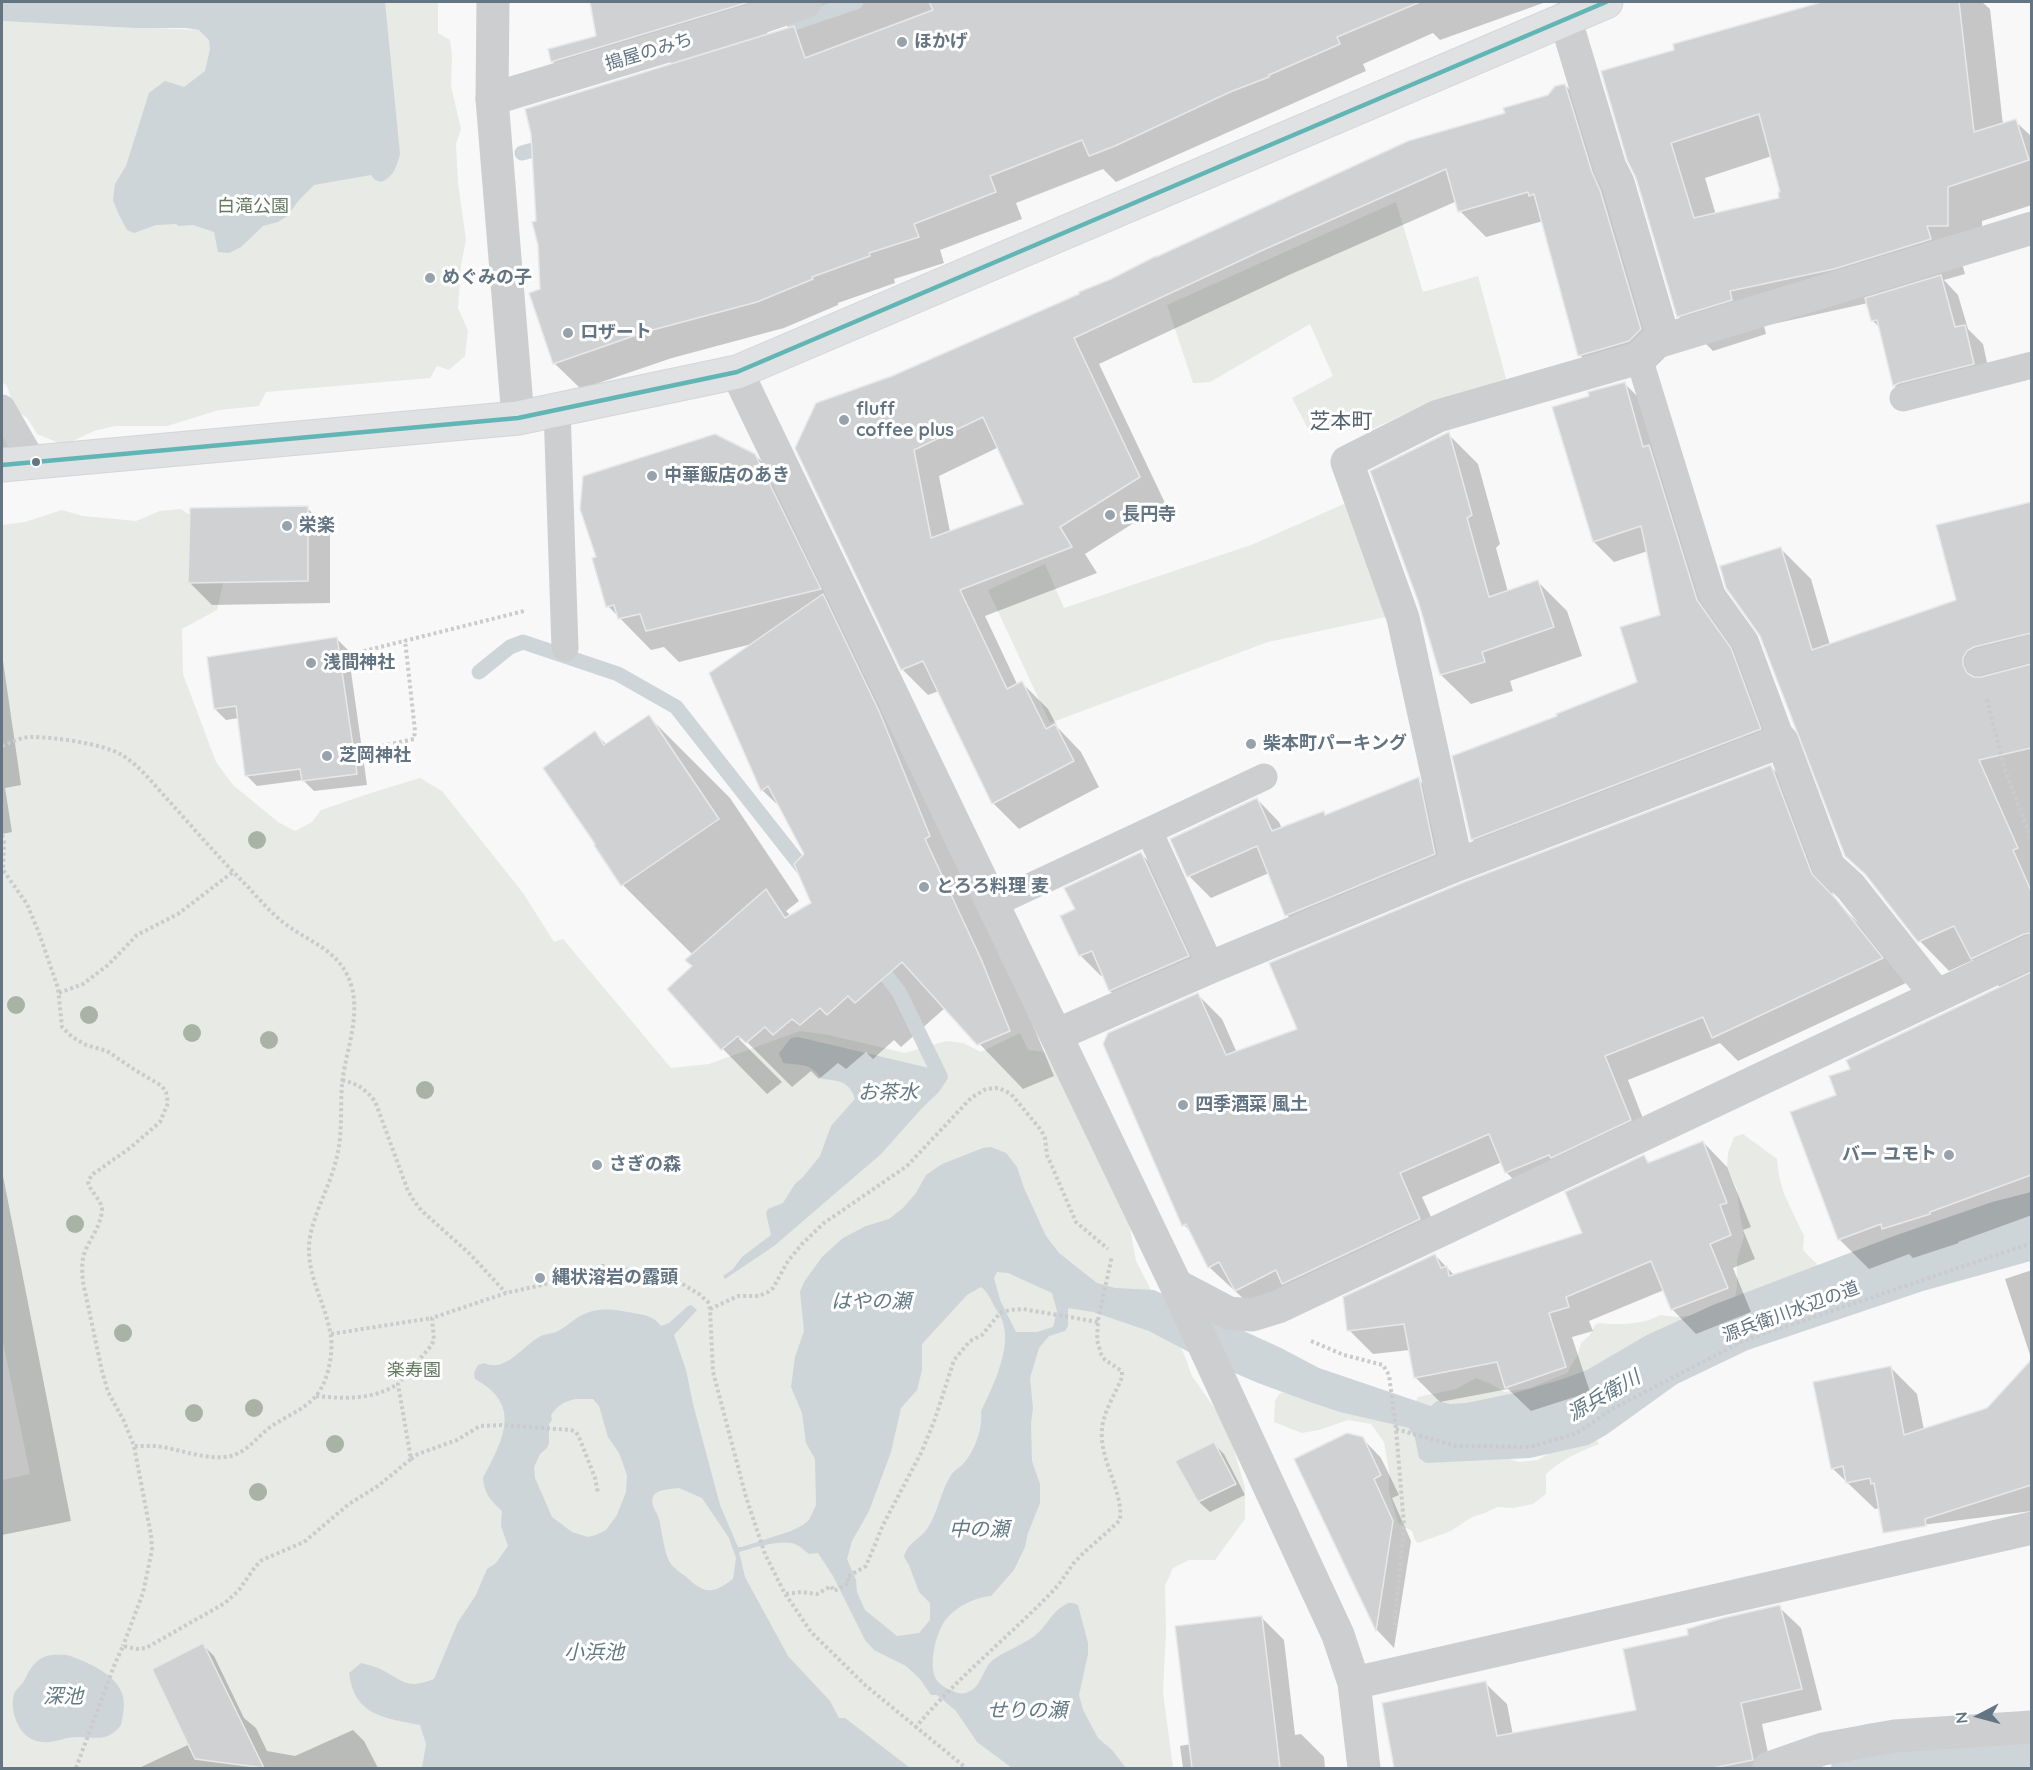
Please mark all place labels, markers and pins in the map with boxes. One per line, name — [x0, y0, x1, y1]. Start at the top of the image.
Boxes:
place label: ほかげ — [914, 31, 968, 53]
marker: ほかげ — [895, 35, 909, 49]
place label: めぐみの子 — [442, 267, 532, 289]
marker: めぐみの子 — [423, 271, 437, 285]
place label: ロザート — [580, 322, 652, 344]
marker: ロザート — [561, 326, 575, 340]
place label: fluff coffee plus — [856, 399, 954, 442]
marker: fluff coffee plus — [837, 413, 851, 427]
unlabelled marker — [30, 456, 42, 468]
place label: 中華飯店のあき — [664, 465, 790, 487]
marker: 中華飯店のあき — [645, 469, 659, 483]
place label: 長円寺 — [1122, 504, 1176, 526]
marker: 長円寺 — [1103, 508, 1117, 522]
place label: 栄楽 — [299, 515, 335, 537]
marker: 栄楽 — [280, 519, 294, 533]
place label: 浅間神社 — [323, 652, 395, 674]
marker: 浅間神社 — [304, 656, 318, 670]
place label: 柴本町パーキング — [1263, 733, 1407, 755]
marker: 柴本町パーキング — [1244, 737, 1258, 751]
place label: 芝岡神社 — [339, 745, 411, 767]
marker: 芝岡神社 — [320, 749, 334, 763]
place label: とろろ料理 麦 — [936, 876, 1049, 898]
marker: とろろ料理 麦 — [917, 880, 931, 894]
place label: 四季酒菜 風土 — [1195, 1094, 1308, 1116]
marker: 四季酒菜 風土 — [1176, 1098, 1190, 1112]
place label: バー ユモト — [1842, 1144, 1937, 1166]
marker: バー ユモト — [1942, 1148, 1956, 1162]
place label: さぎの森 — [609, 1154, 681, 1176]
marker: さぎの森 — [590, 1158, 604, 1172]
place label: 縄状溶岩の露頭 — [552, 1267, 678, 1289]
marker: 縄状溶岩の露頭 — [533, 1271, 547, 1285]

